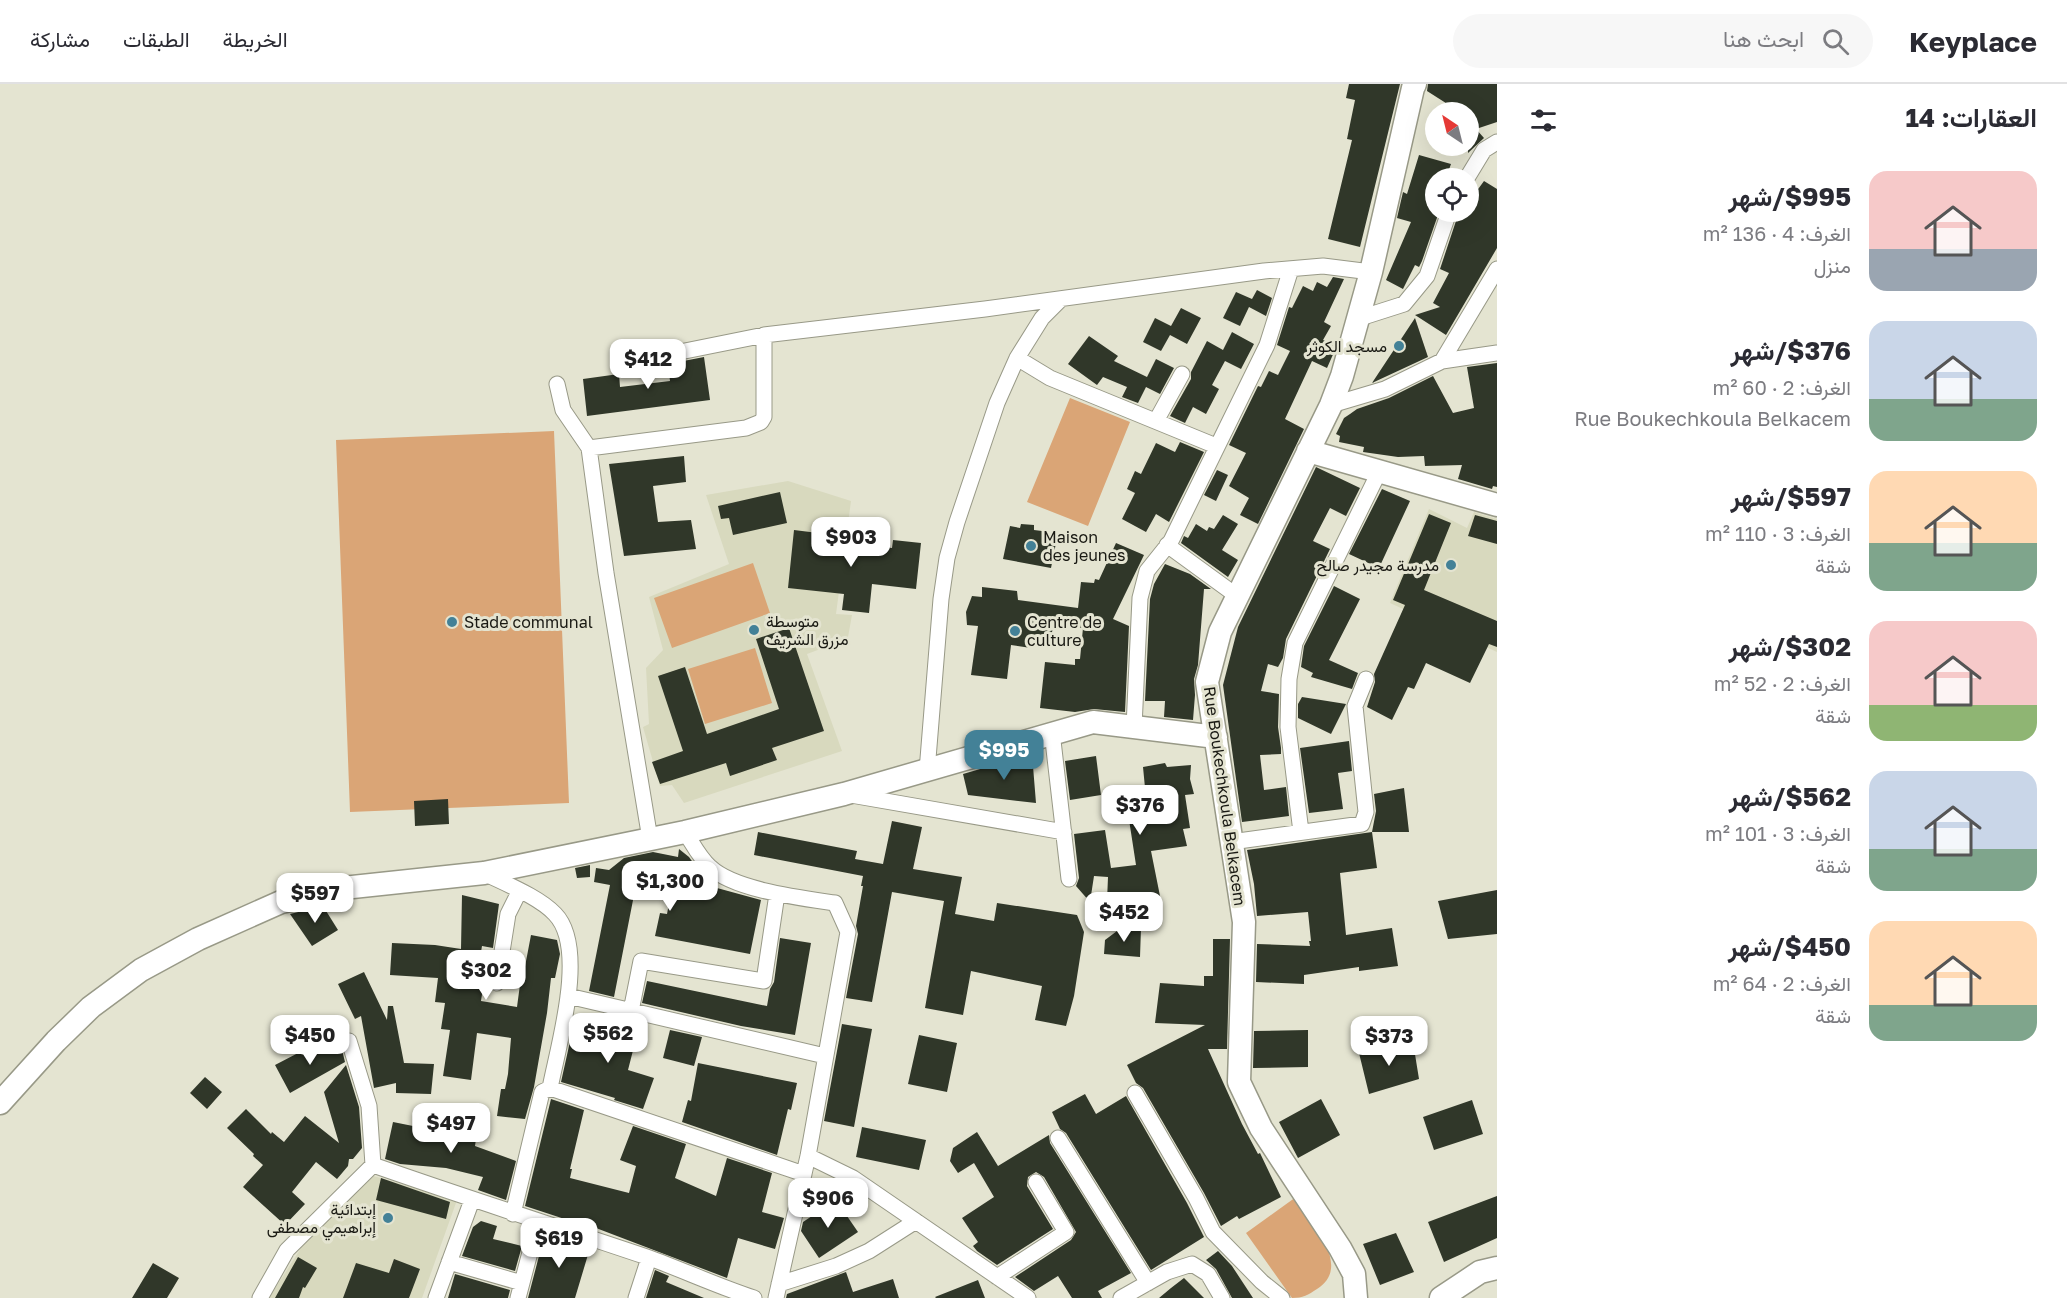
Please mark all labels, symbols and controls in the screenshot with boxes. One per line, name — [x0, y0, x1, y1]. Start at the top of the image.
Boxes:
search box — [1453, 14, 1873, 68]
text: ابحث هنا — [1723, 25, 1804, 52]
icon: search — [1819, 25, 1852, 58]
text: Keyplace — [1909, 25, 2037, 58]
text: مشاركة — [30, 26, 90, 52]
text: الطبقات — [123, 26, 190, 52]
text: الخريطة — [223, 26, 288, 52]
north arrow — [1425, 102, 1479, 156]
map controls — [1425, 102, 1479, 222]
text: العقارات: 14 — [1905, 102, 2037, 133]
icon: filters — [1527, 104, 1560, 137]
button: locate — [1425, 168, 1479, 222]
text: $995/شهر — [1728, 181, 1851, 212]
icon: home — [1917, 195, 1989, 267]
text: الغرف: 4 · 136 m² — [1703, 221, 1851, 245]
text: منزل — [1814, 253, 1851, 277]
text: $376/شهر — [1731, 335, 1851, 366]
place label: مسجد الكوثر — [1306, 336, 1387, 357]
pin: $412 — [612, 339, 684, 390]
marker: مسجد الكوثر — [1392, 339, 1406, 353]
icon: home — [1917, 345, 1989, 417]
text: $412 — [624, 346, 672, 370]
text: الغرف: 2 · 60 m² — [1712, 375, 1851, 399]
text: Rue Boukechkoula Belkacem — [1574, 406, 1851, 430]
text: $597/شهر — [1731, 481, 1851, 512]
icon: home — [1917, 495, 1989, 567]
pin: $903 — [815, 517, 887, 568]
text: الغرف: 3 · 110 m² — [1705, 521, 1851, 545]
text: $903 — [825, 524, 877, 548]
place label: Maison des jeunes — [1043, 527, 1125, 565]
marker: Maison des jeunes — [1024, 539, 1038, 553]
text: شقة — [1815, 553, 1851, 577]
place label: مدرسة مجيدر صالح — [1316, 555, 1439, 577]
marker: مدرسة مجيدر صالح — [1444, 558, 1458, 572]
place label: متوسطة مزرق الشريف — [766, 611, 848, 650]
place label: Stade communal — [464, 612, 593, 632]
place label: Centre de culture — [1027, 612, 1102, 650]
marker: Stade communal — [445, 615, 459, 629]
marker: متوسطة مزرق الشريف — [747, 623, 761, 637]
marker: Centre de culture — [1008, 624, 1022, 638]
text: $302/شهر — [1728, 631, 1851, 662]
icon: home — [1917, 645, 1989, 717]
text: الغرف: 2 · 52 m² — [1714, 671, 1851, 695]
street label: Rue Boukechkoula Belkacem — [1200, 685, 1250, 907]
text: شقة — [1815, 703, 1851, 727]
pin: $995 — [968, 730, 1040, 781]
text: $995 — [979, 737, 1030, 761]
text: $562/شهر — [1729, 781, 1851, 812]
pin: $376 — [1104, 785, 1176, 836]
text: $376 — [1115, 792, 1165, 816]
icon: home — [1917, 795, 1989, 867]
text: الغرف: 3 · 101 m² — [1705, 821, 1851, 845]
text: شقة — [1815, 853, 1851, 877]
pin: $1,300 — [621, 861, 719, 912]
text: $1,300 — [636, 868, 704, 892]
pin: $597 — [279, 873, 351, 924]
text: $597 — [290, 880, 340, 904]
pin: $452 — [1088, 892, 1160, 943]
text: $452 — [1099, 899, 1149, 923]
text: $450/شهر — [1728, 931, 1851, 962]
icon: home — [1917, 945, 1989, 1017]
pin: $302 — [450, 950, 522, 1001]
text: $302 — [461, 957, 511, 981]
text: الغرف: 2 · 64 m² — [1713, 971, 1851, 995]
text: شقة — [1815, 1003, 1851, 1027]
pin: $562 — [572, 1013, 644, 1064]
pin: $450 — [274, 1015, 346, 1066]
pin: $373 — [1353, 1016, 1425, 1067]
text: $562 — [583, 1020, 633, 1044]
text: $450 — [284, 1022, 336, 1046]
text: $373 — [1365, 1023, 1413, 1047]
pin: $497 — [415, 1103, 487, 1154]
text: $497 — [426, 1110, 476, 1134]
pin: $906 — [792, 1178, 864, 1229]
text: $906 — [802, 1185, 854, 1209]
place label: إبتدائية إبراهيمي مصطفى — [267, 1199, 376, 1241]
marker: إبتدائية إبراهيمي مصطفى — [381, 1211, 395, 1225]
pin: $619 — [523, 1218, 595, 1269]
text: $619 — [534, 1225, 584, 1249]

